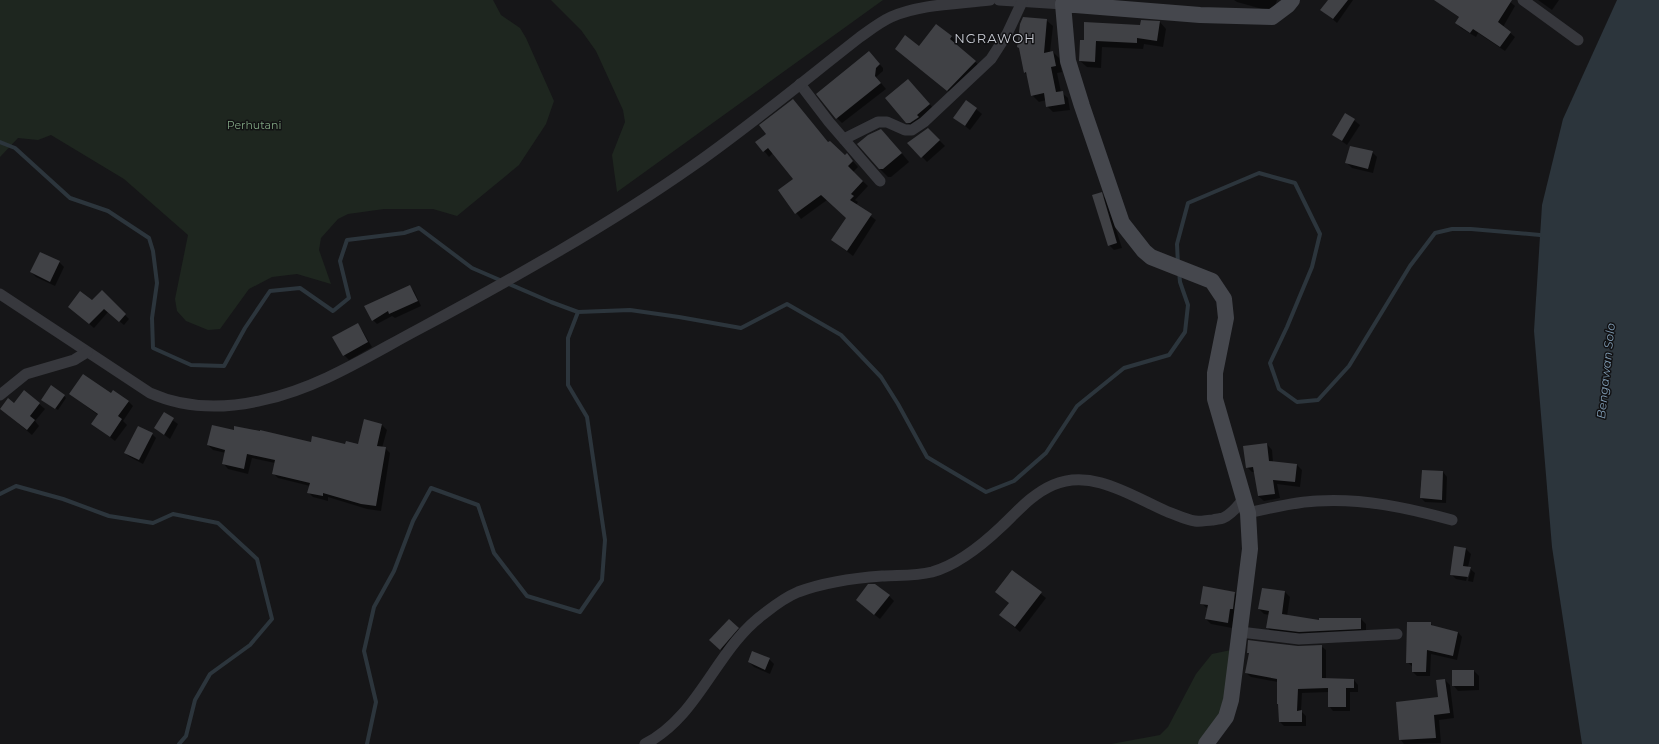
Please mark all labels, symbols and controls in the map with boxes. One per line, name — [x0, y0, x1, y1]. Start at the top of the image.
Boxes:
district label: NGRAWOH — [954, 30, 1036, 46]
park label: Perhutani — [227, 118, 281, 132]
water label: Bengawan Solo — [1593, 322, 1618, 420]

